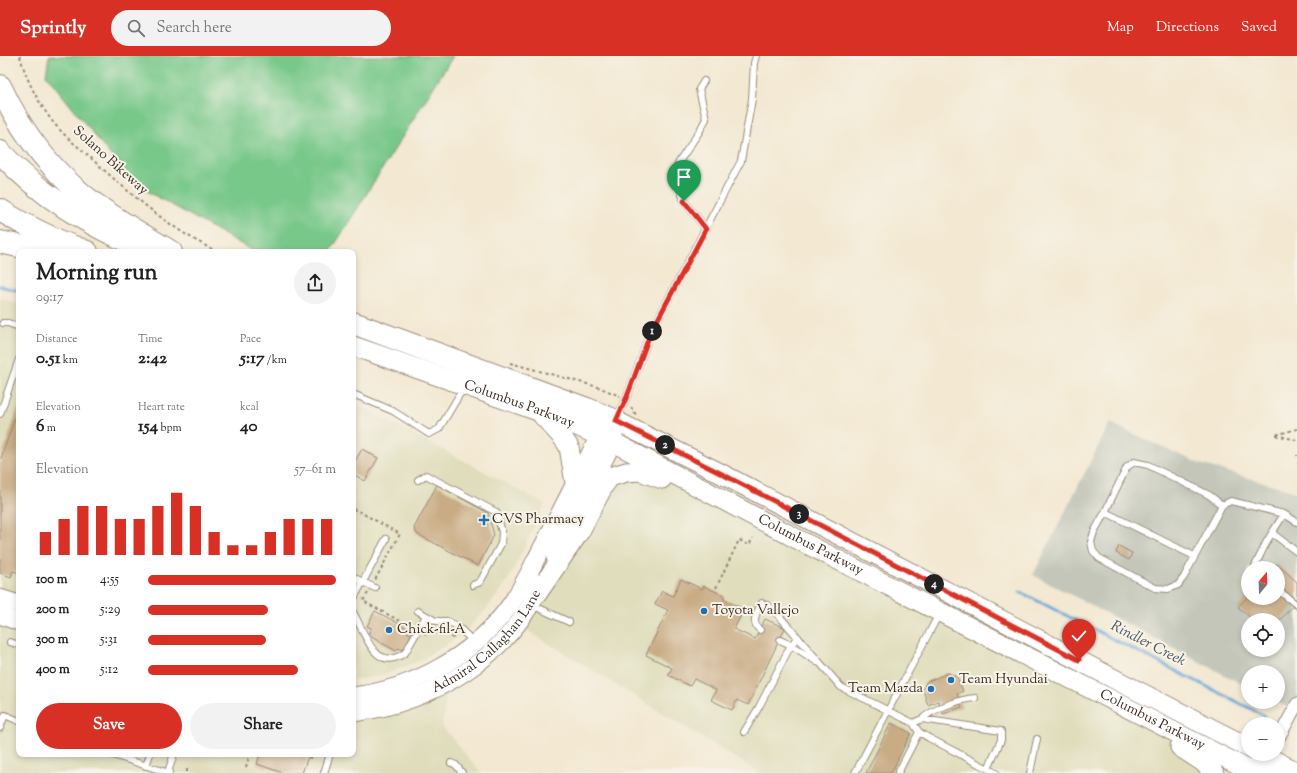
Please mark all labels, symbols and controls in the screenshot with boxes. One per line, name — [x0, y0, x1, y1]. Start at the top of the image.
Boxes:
search box — [111, 10, 391, 46]
text: Sprintly — [20, 15, 87, 42]
icon: search — [125, 17, 147, 39]
text: Search here — [157, 18, 232, 39]
text: Map — [1107, 18, 1134, 38]
text: Directions — [1156, 18, 1219, 38]
text: Saved — [1241, 18, 1277, 38]
street label: Solano Bikeway — [68, 122, 152, 200]
pin — [667, 160, 701, 201]
icon: arrive — [673, 166, 695, 188]
text: Morning run — [36, 258, 158, 290]
button: share — [294, 262, 336, 304]
text: 09:17 — [36, 289, 64, 307]
pin: 1 — [642, 321, 662, 341]
text: 1 — [650, 323, 654, 339]
text: Distance — [36, 331, 77, 347]
text: Time — [138, 331, 162, 347]
text: Pace — [240, 331, 261, 347]
text: 0.51 — [36, 347, 60, 371]
text: 2:42 — [138, 347, 167, 371]
text: 5:17 — [240, 347, 265, 371]
text: km — [60, 352, 78, 368]
text: /km — [265, 352, 287, 368]
street label: Columbus Parkway — [461, 376, 577, 434]
text: Elevation — [36, 399, 81, 415]
text: Heart rate — [138, 399, 185, 415]
text: kcal — [240, 399, 259, 415]
text: 6 — [36, 415, 44, 439]
text: 154 — [138, 415, 158, 439]
text: 40 — [240, 415, 257, 439]
text: m — [44, 420, 56, 436]
text: bpm — [158, 420, 182, 436]
pin: 2 — [655, 435, 675, 455]
text: 2 — [662, 437, 668, 453]
text: Elevation — [36, 461, 89, 479]
text: 57–61 m — [295, 461, 336, 479]
pin: 3 — [789, 504, 809, 524]
text: 3 — [797, 506, 801, 522]
place label: CVS Pharmacy — [492, 510, 584, 530]
street label: Columbus Parkway — [754, 510, 866, 581]
marker: CVS Pharmacy — [479, 515, 489, 525]
north arrow — [1241, 561, 1285, 605]
map controls — [1241, 561, 1285, 761]
text: 100 m — [36, 571, 68, 589]
text: 4:55 — [100, 571, 119, 589]
pin: 4 — [924, 574, 944, 594]
text: 4 — [931, 576, 937, 592]
street label: Admiral Callaghan Lane — [429, 587, 547, 699]
text: 200 m — [36, 601, 69, 619]
text: 5:29 — [100, 601, 120, 619]
place label: Toyota Vallejo — [712, 601, 799, 621]
marker: Toyota Vallejo — [699, 606, 709, 616]
button: locate — [1241, 613, 1285, 657]
water label: Rindler Creek — [1107, 616, 1189, 672]
pin — [1062, 619, 1096, 660]
place label: Chick-fil-A — [397, 620, 466, 640]
marker: Chick-fil-A — [384, 625, 394, 635]
icon: check — [1068, 625, 1090, 647]
text: 300 m — [36, 631, 68, 649]
text: 5:31 — [100, 631, 118, 649]
text: 400 m — [36, 661, 70, 679]
text: 5:12 — [100, 661, 118, 679]
button: + — [1241, 665, 1285, 709]
place label: Team Hyundai — [959, 670, 1048, 690]
marker: Team Hyundai — [946, 675, 956, 685]
place label: Team Mazda — [848, 679, 924, 699]
marker: Team Mazda — [926, 684, 936, 694]
street label: Columbus Parkway — [1096, 685, 1208, 756]
button: Save — [36, 703, 182, 749]
button: Share — [190, 703, 336, 749]
button: − — [1241, 717, 1285, 761]

